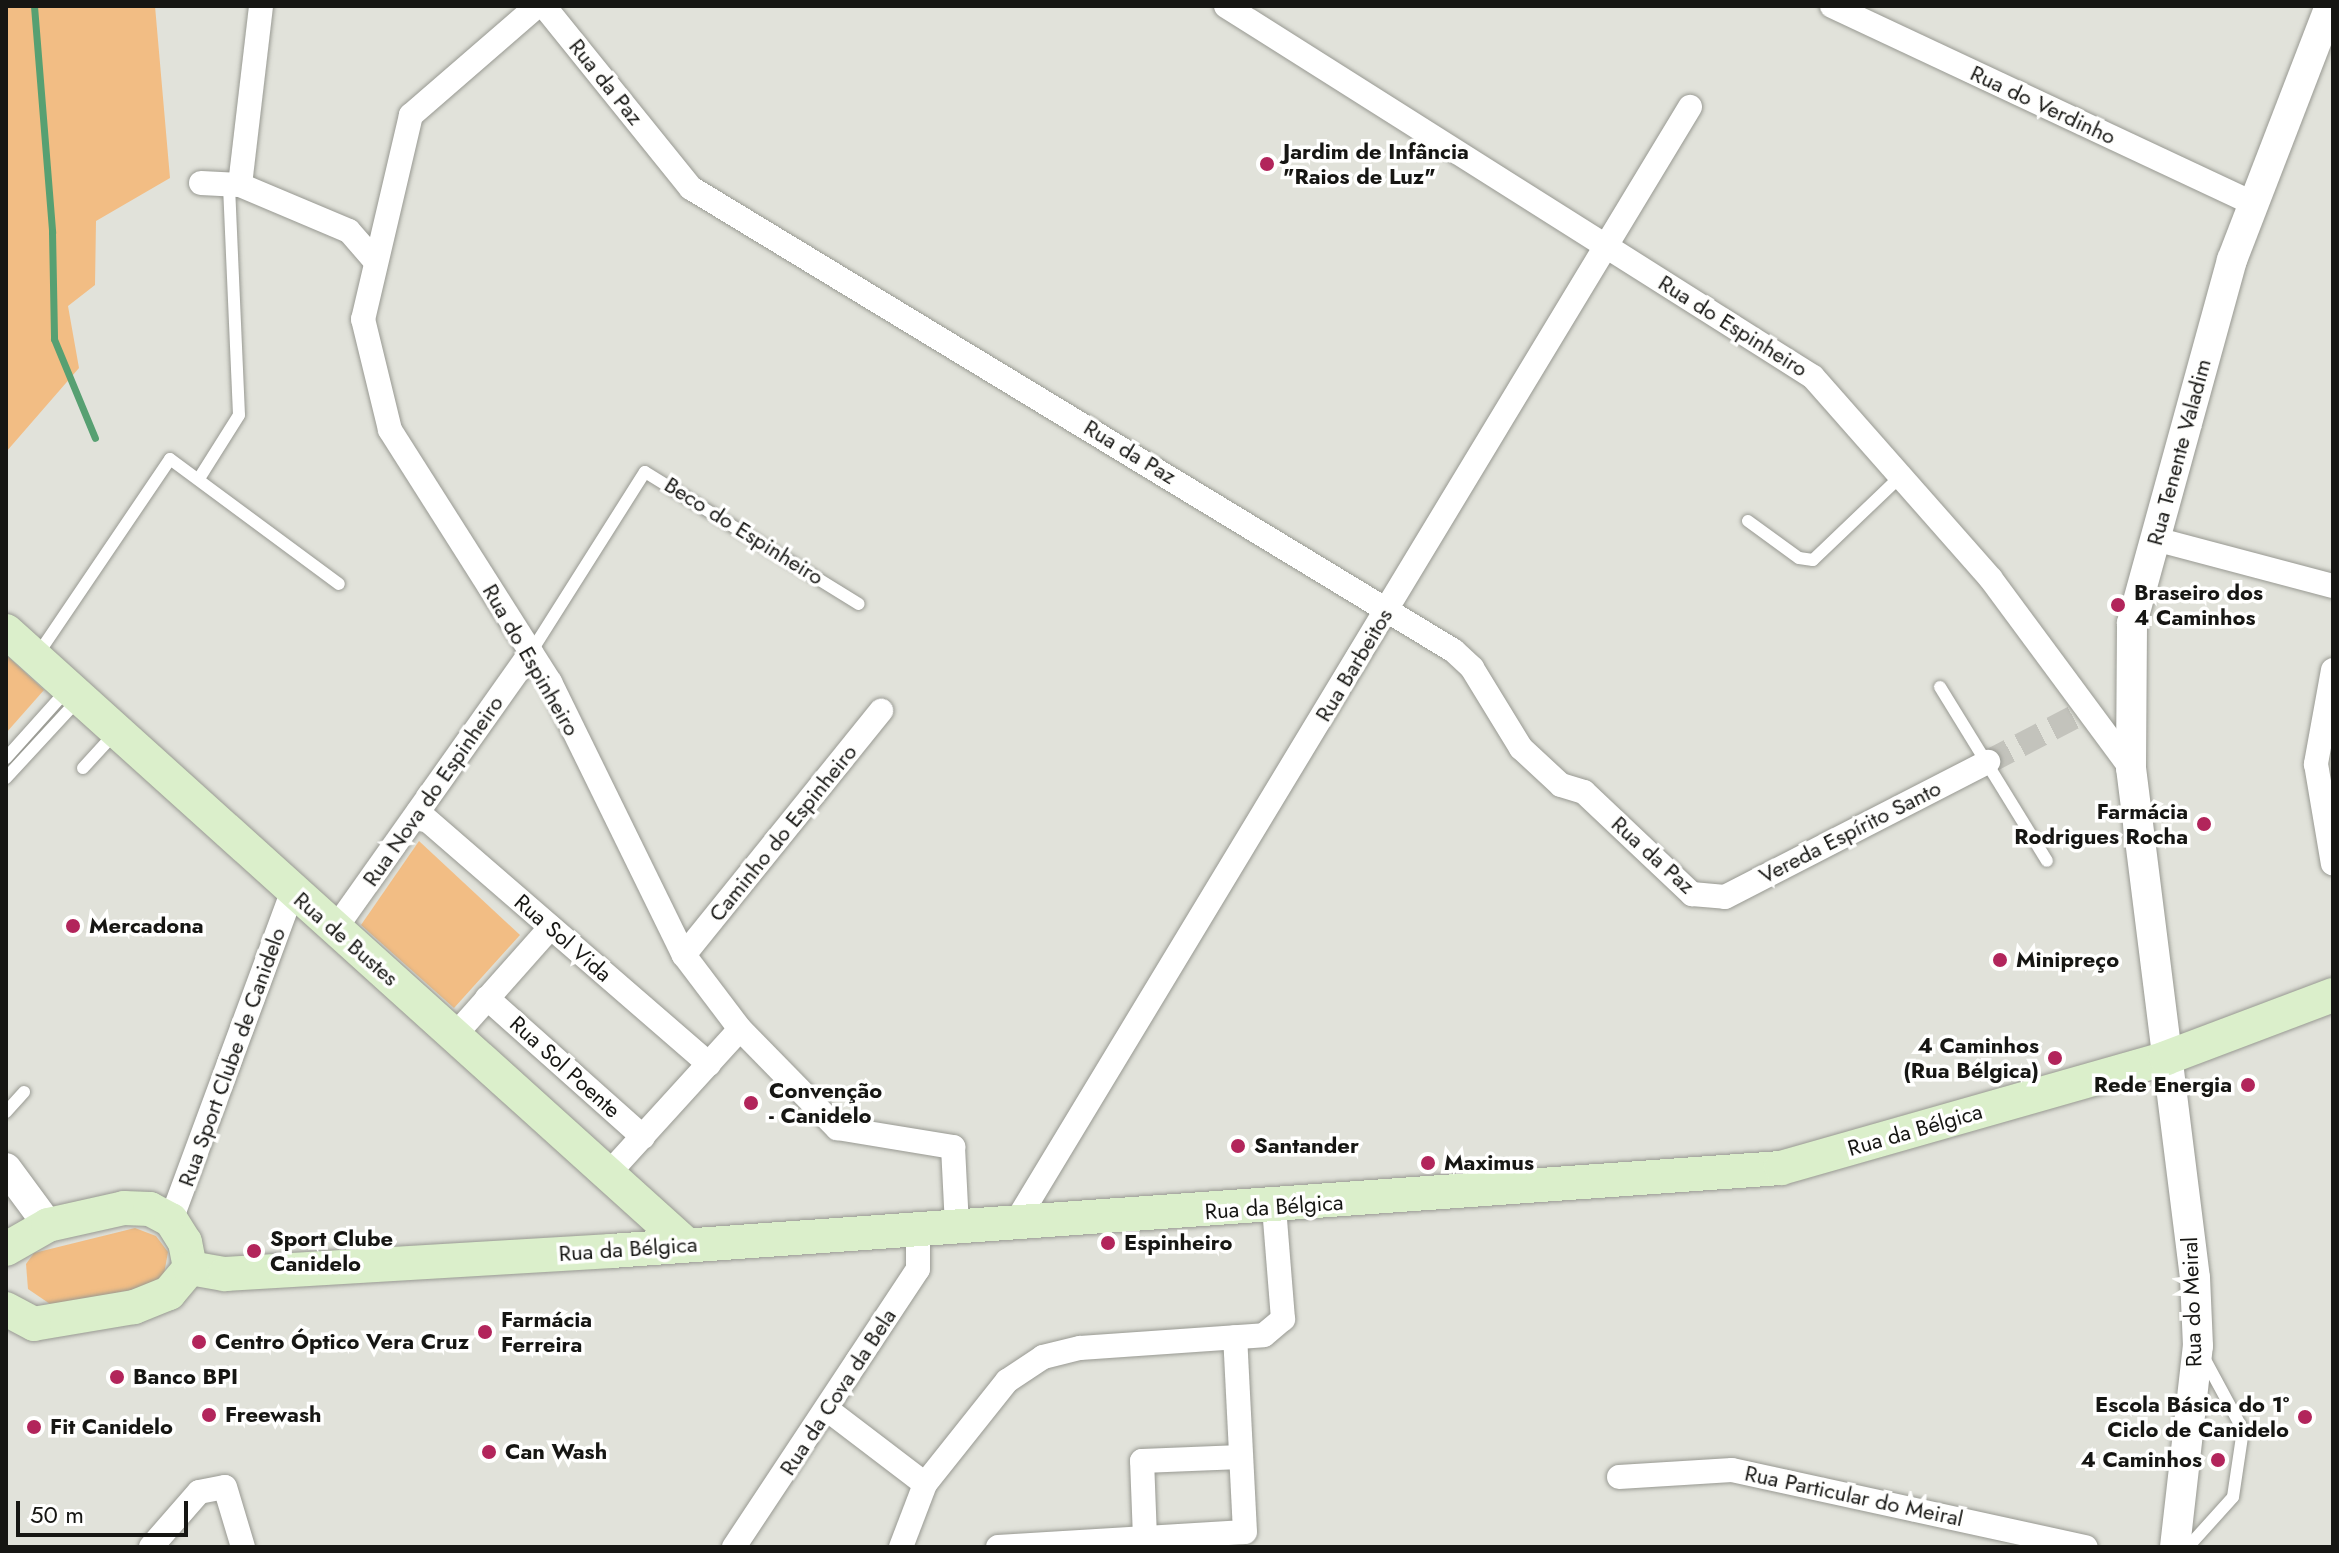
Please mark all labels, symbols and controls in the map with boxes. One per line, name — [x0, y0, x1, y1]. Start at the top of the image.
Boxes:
street label: Rua da Paz — [563, 34, 649, 130]
street label: Rua do Verdinho — [1966, 60, 2120, 150]
place label: Jardim de Infância "Raios de Luz" — [1283, 138, 1469, 190]
marker: Jardim de Infância "Raios de Luz" — [1258, 155, 1276, 173]
street label: Rua do Espinheiro — [1654, 270, 1812, 382]
street label: Rua Tenente Valadim — [2141, 356, 2217, 548]
street label: Rua da Paz — [1079, 414, 1181, 490]
street label: Beco do Espinheiro — [660, 471, 828, 591]
street label: Rua do Espinheiro — [477, 579, 585, 741]
place label: Braseiro dos 4 Caminhos — [2134, 579, 2263, 630]
marker: Braseiro dos 4 Caminhos — [2109, 596, 2127, 614]
street label: Rua Barbeitos — [1310, 604, 1398, 726]
street label: Rua Nova do Espinheiro — [357, 691, 509, 891]
street label: Caminho do Espinheiro — [704, 739, 862, 927]
street label: Vereda Espírito Santo — [1755, 775, 1945, 889]
place label: Farmácia Rodrigues Rocha — [2014, 798, 2188, 850]
street label: Rua da Paz — [1606, 811, 1700, 899]
marker: Farmácia Rodrigues Rocha — [2195, 815, 2213, 833]
street label: Rua de Bustes — [288, 886, 404, 992]
street label: Rua Sol Vida — [509, 889, 617, 987]
place label: Mercadona — [89, 913, 204, 939]
marker: Mercadona — [64, 917, 82, 935]
street label: Rua Sport Clube de Canidelo — [173, 924, 291, 1190]
place label: Minipreço — [2016, 947, 2119, 973]
marker: Minipreço — [1991, 951, 2009, 969]
street label: Rua Sol Poente — [504, 1010, 626, 1124]
place label: 4 Caminhos (Rua Bélgica) — [1903, 1032, 2039, 1084]
marker: 4 Caminhos (Rua Bélgica) — [2046, 1049, 2064, 1067]
place label: Rede Energia — [2094, 1072, 2232, 1098]
marker: Rede Energia — [2239, 1076, 2257, 1094]
place label: Convenção - Canidelo — [769, 1077, 882, 1128]
marker: Convenção - Canidelo — [740, 1092, 762, 1114]
street label: Rua da Bélgica — [1845, 1098, 1985, 1162]
place label: Santander — [1254, 1133, 1359, 1159]
marker: Santander — [1229, 1137, 1247, 1155]
place label: Maximus — [1444, 1150, 1534, 1176]
marker: Maximus — [1419, 1154, 1437, 1172]
street label: Rua da Bélgica — [1204, 1189, 1344, 1225]
place label: Sport Clube Canidelo — [270, 1225, 393, 1276]
place label: Espinheiro — [1124, 1230, 1232, 1256]
street label: Rua da Bélgica — [558, 1231, 698, 1267]
marker: Espinheiro — [1099, 1234, 1117, 1252]
street label: Rua do Meiral — [2177, 1236, 2207, 1368]
marker: Sport Clube Canidelo — [245, 1242, 263, 1260]
street label: Rua da Cova da Bela — [774, 1304, 902, 1480]
place label: Farmácia Ferreira — [501, 1306, 592, 1358]
marker: Farmácia Ferreira — [476, 1323, 494, 1341]
place label: Centro Óptico Vera Cruz — [215, 1329, 469, 1355]
marker: Centro Óptico Vera Cruz — [190, 1333, 208, 1351]
place label: Banco BPI — [133, 1364, 238, 1390]
marker: Banco BPI — [108, 1368, 126, 1386]
place label: Escola Básica do 1º Ciclo de Canidelo — [2095, 1391, 2289, 1442]
place label: Freewash — [225, 1402, 321, 1428]
marker: Freewash — [200, 1406, 218, 1424]
marker: Escola Básica do 1º Ciclo de Canidelo — [2296, 1408, 2314, 1426]
place label: Fit Canidelo — [50, 1414, 173, 1440]
marker: Fit Canidelo — [25, 1418, 43, 1436]
place label: Can Wash — [505, 1439, 607, 1465]
marker: Can Wash — [480, 1443, 498, 1461]
place label: 4 Caminhos — [2080, 1447, 2202, 1473]
marker: 4 Caminhos — [2209, 1451, 2227, 1469]
street label: Rua Particular do Meiral — [1742, 1460, 1966, 1532]
scale bar — [20, 1485, 192, 1535]
text: 50 m — [30, 1497, 84, 1532]

